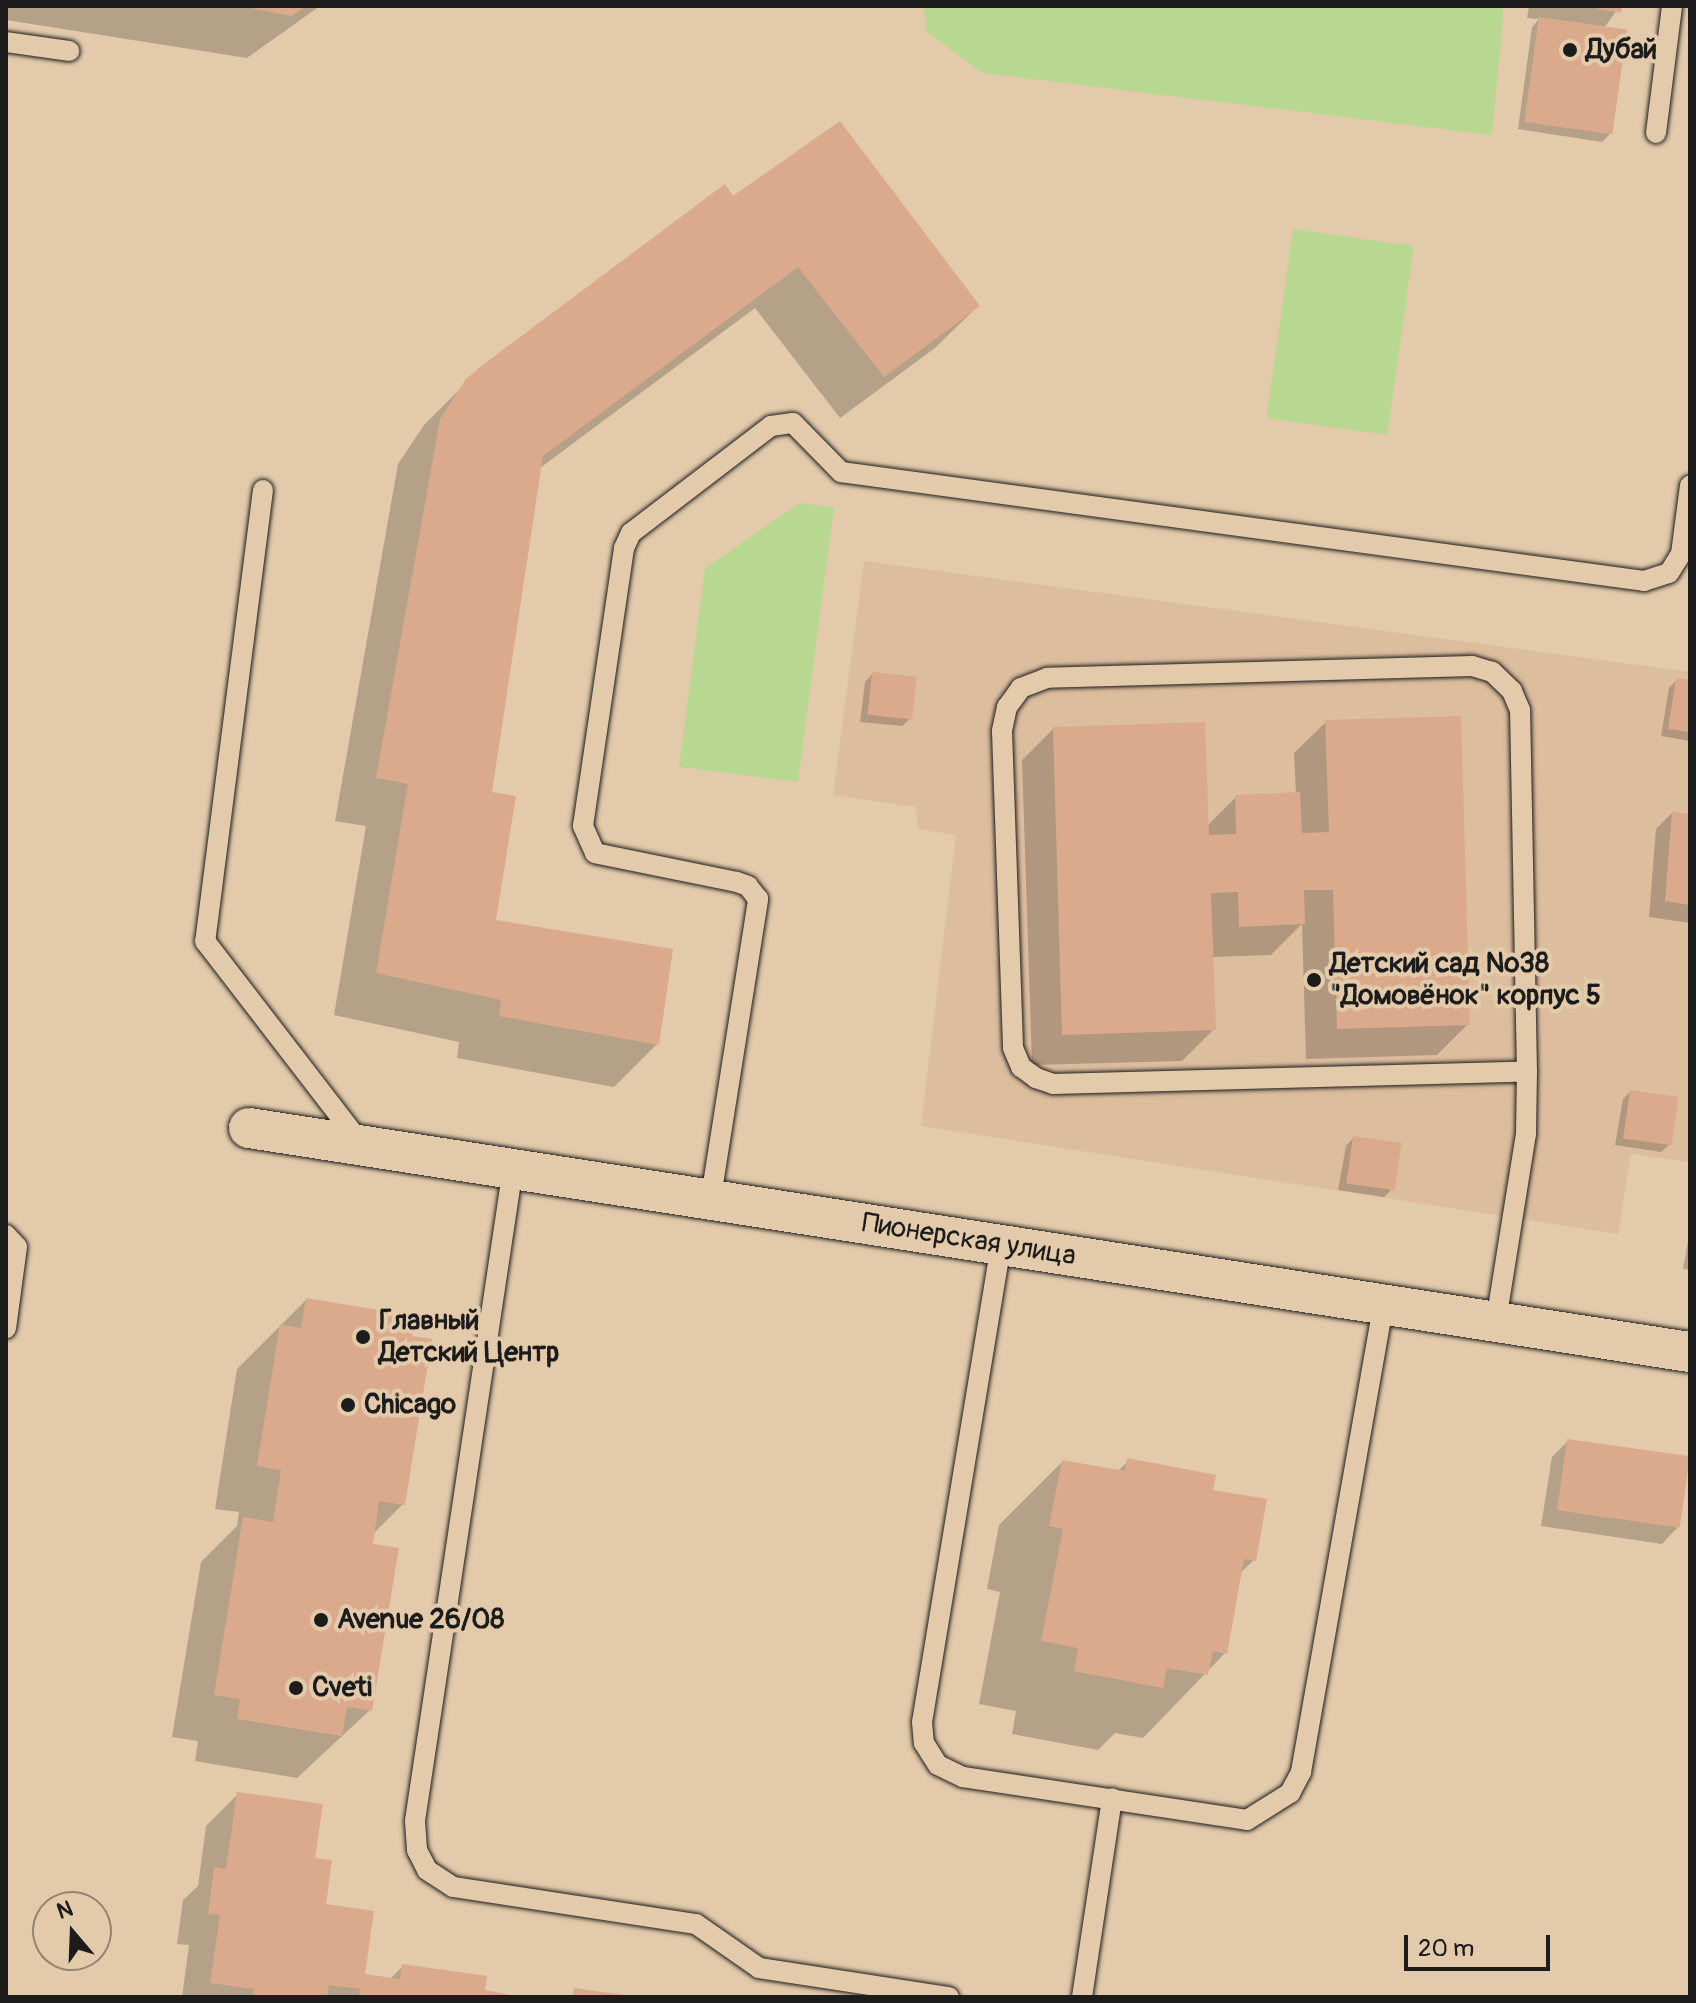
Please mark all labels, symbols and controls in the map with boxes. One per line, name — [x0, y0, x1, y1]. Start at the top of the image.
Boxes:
place label: Дубай — [1586, 33, 1657, 67]
marker: Дубай — [1561, 41, 1579, 59]
place label: Детский сад №38 "Домовёнок" корпус 5 — [1330, 947, 1601, 1013]
marker: Детский сад №38 "Домовёнок" корпус 5 — [1305, 971, 1323, 989]
street label: Пионерская улица — [860, 1207, 1078, 1273]
place label: Главный Детский Центр — [379, 1304, 559, 1370]
marker: Главный Детский Центр — [354, 1328, 372, 1346]
place label: Chicago — [364, 1388, 456, 1422]
marker: Chicago — [339, 1396, 357, 1414]
place label: Avenue 26/08 — [337, 1603, 504, 1637]
marker: Avenue 26/08 — [312, 1611, 330, 1629]
place label: Cveti — [312, 1671, 372, 1705]
marker: Cveti — [287, 1679, 305, 1697]
north arrow — [32, 1891, 112, 1971]
text: N — [53, 1895, 76, 1926]
scale bar — [1408, 1919, 1554, 1969]
text: 20 m — [1418, 1934, 1474, 1963]

